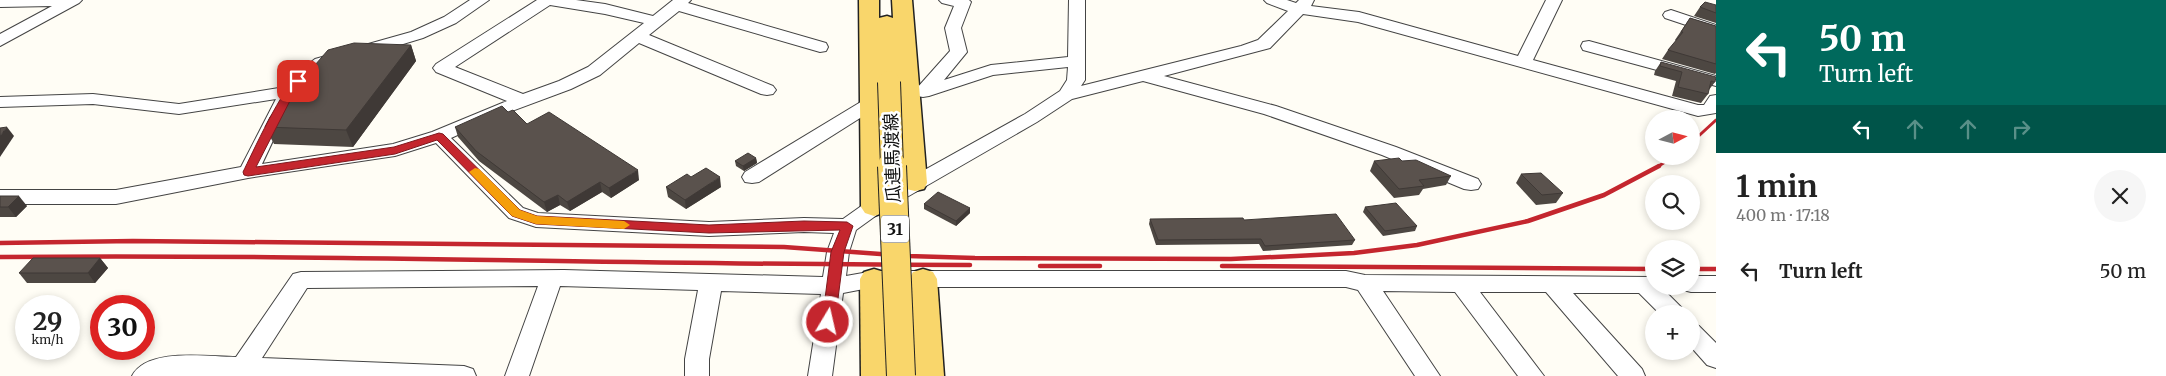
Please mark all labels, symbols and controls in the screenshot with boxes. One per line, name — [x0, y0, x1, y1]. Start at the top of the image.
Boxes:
text: 50 m — [1819, 17, 1906, 61]
icon: left — [1736, 20, 1801, 85]
pin — [277, 60, 319, 102]
text: Turn left — [1819, 60, 1913, 88]
icon: arrive — [284, 67, 312, 95]
north arrow — [1645, 110, 1700, 165]
map controls — [1645, 110, 1700, 360]
street label: 瓜連馬渡線 — [879, 113, 905, 203]
icon: left — [1848, 115, 1876, 143]
icon: ahead — [1901, 115, 1929, 143]
icon: ahead — [1954, 115, 1982, 143]
icon: right — [2007, 115, 2035, 143]
text: 1 min — [1736, 167, 1818, 205]
button: close — [2094, 170, 2146, 222]
button: search — [1645, 175, 1700, 230]
text: 400 m · 17:18 — [1736, 205, 1830, 225]
road number: 31 — [881, 215, 909, 242]
button: layers — [1645, 240, 1700, 295]
icon: left — [1736, 257, 1764, 285]
text: Turn left — [1779, 259, 1863, 283]
text: 50 m — [2100, 259, 2146, 283]
speed limit sign: 30 — [90, 295, 155, 360]
position arrow — [801, 295, 853, 347]
text: 29 — [33, 305, 62, 337]
button: + — [1645, 305, 1700, 360]
text: km/h — [32, 332, 63, 347]

